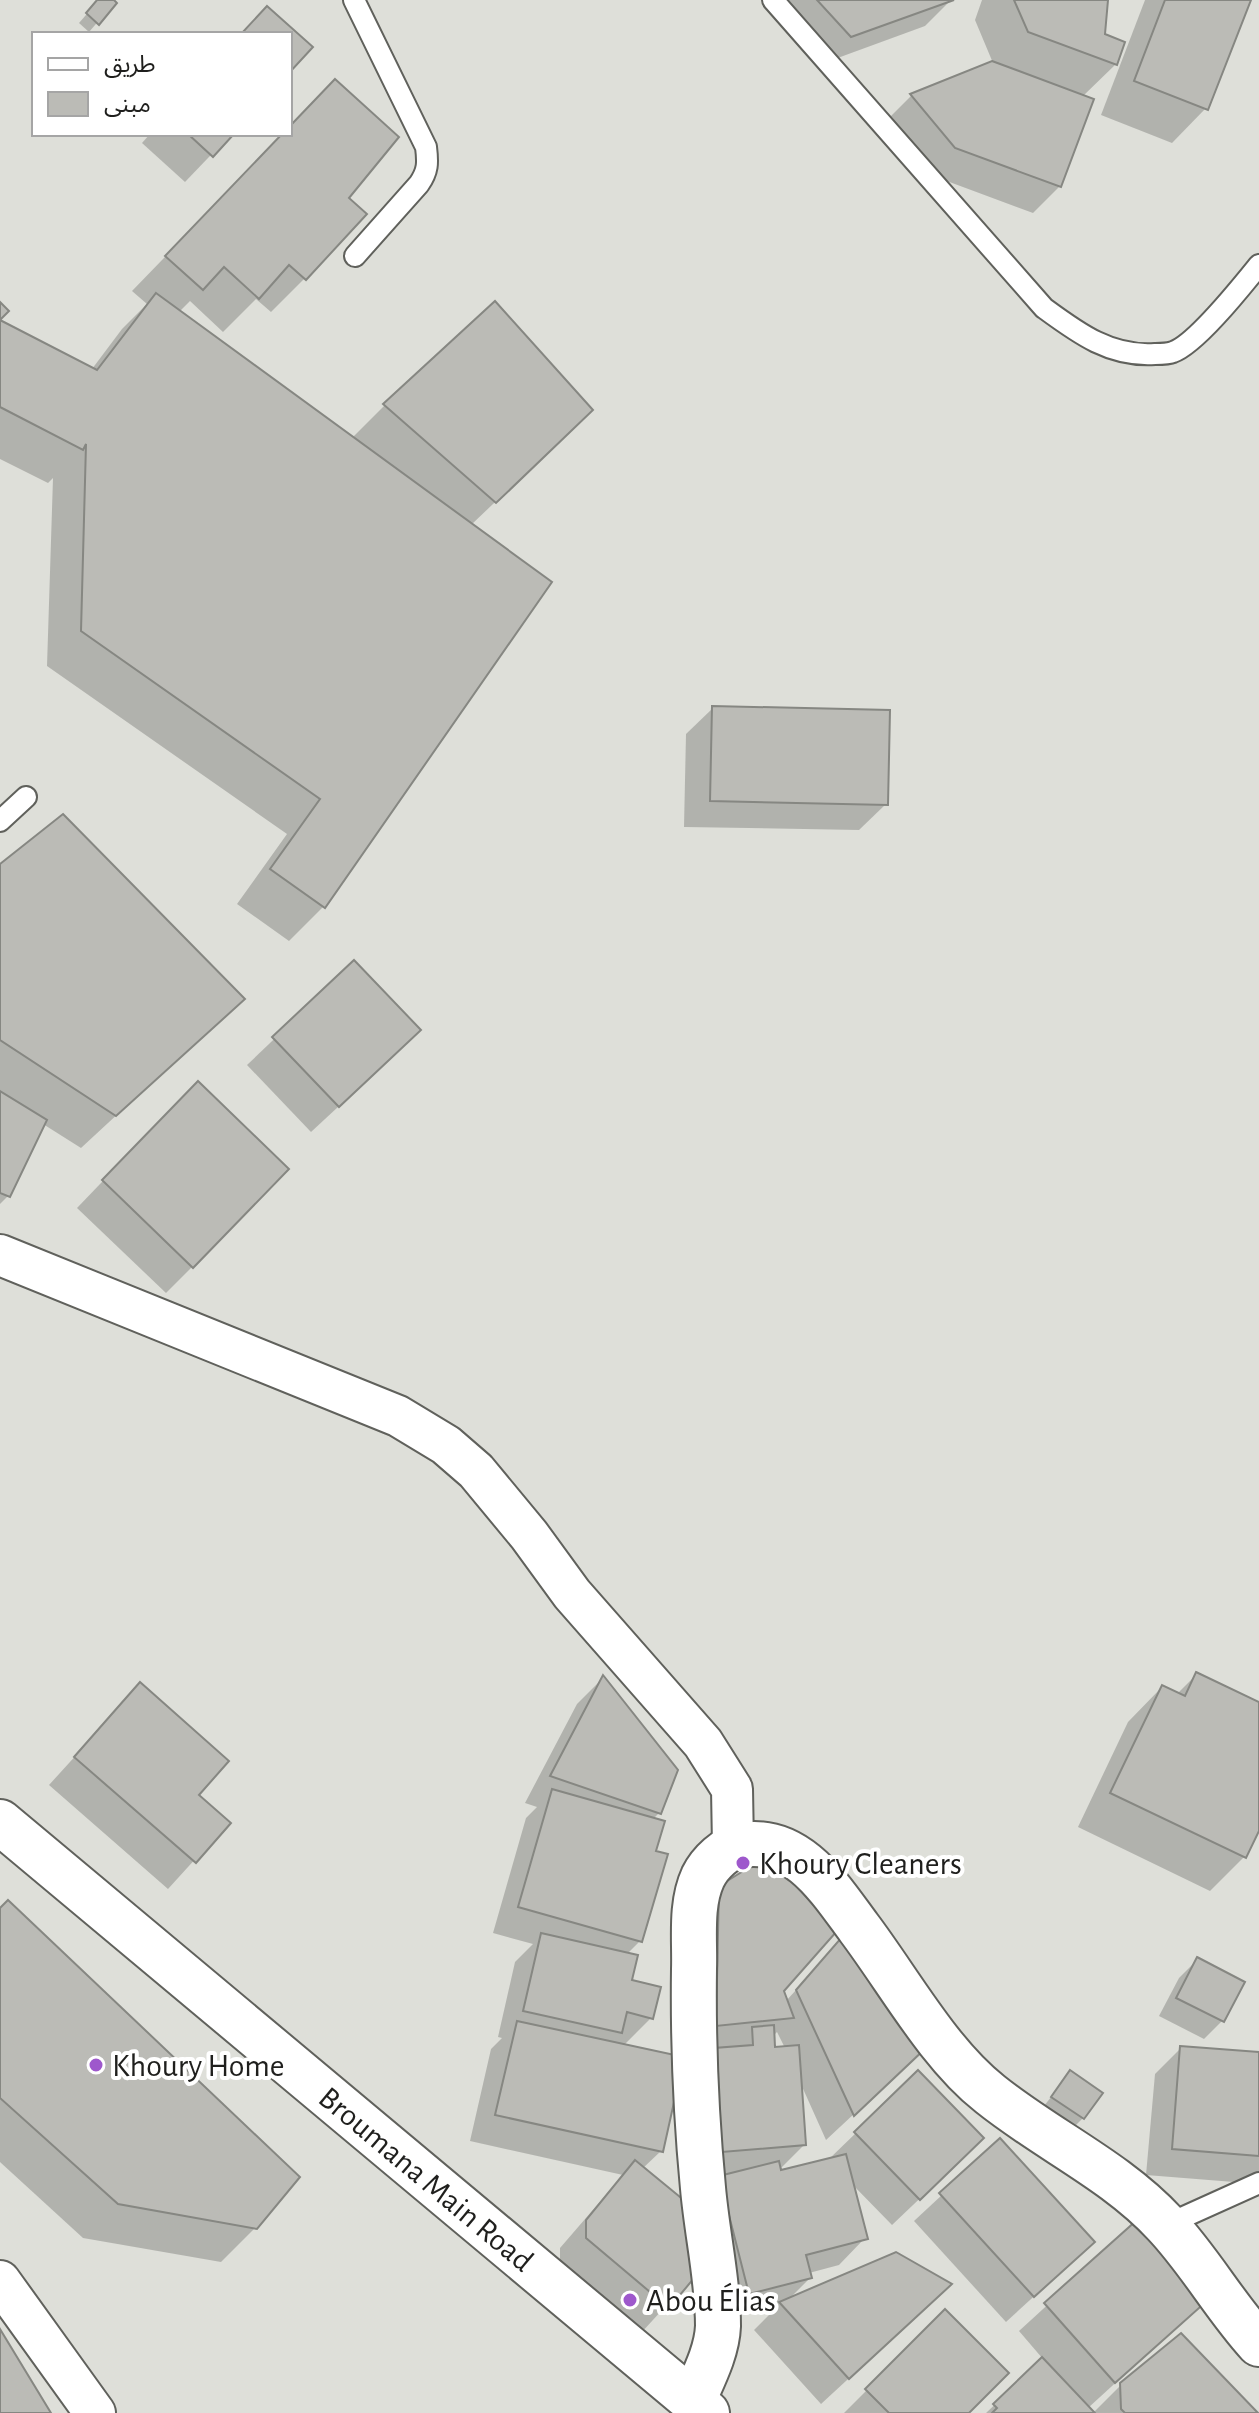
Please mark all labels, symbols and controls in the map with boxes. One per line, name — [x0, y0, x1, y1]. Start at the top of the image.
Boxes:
legend — [32, 32, 292, 136]
text: طريق — [104, 53, 156, 79]
text: مبنى — [104, 93, 151, 117]
place label: Khoury Cleaners — [759, 1848, 962, 1880]
marker: Khoury Cleaners — [734, 1854, 752, 1872]
place label: Khoury Home — [112, 2050, 285, 2082]
marker: Khoury Home — [87, 2056, 105, 2074]
street label: Broumana Main Road — [313, 2081, 539, 2278]
place label: Abou Élias — [646, 2282, 776, 2317]
marker: Abou Élias — [621, 2291, 639, 2309]

